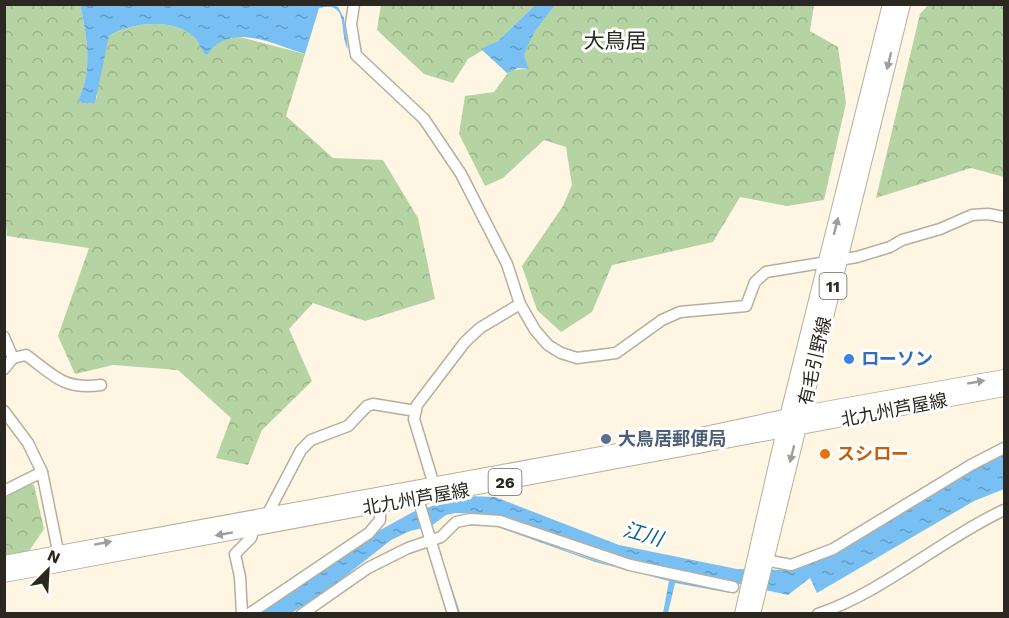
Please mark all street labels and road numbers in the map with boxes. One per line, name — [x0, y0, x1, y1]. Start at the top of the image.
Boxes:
road number: 11 — [820, 273, 846, 299]
street label: 有毛引野線 — [794, 315, 835, 407]
street label: 北九州芦屋線 — [839, 389, 949, 430]
road number: 26 — [488, 469, 522, 495]
street label: 北九州芦屋線 — [361, 479, 471, 518]

